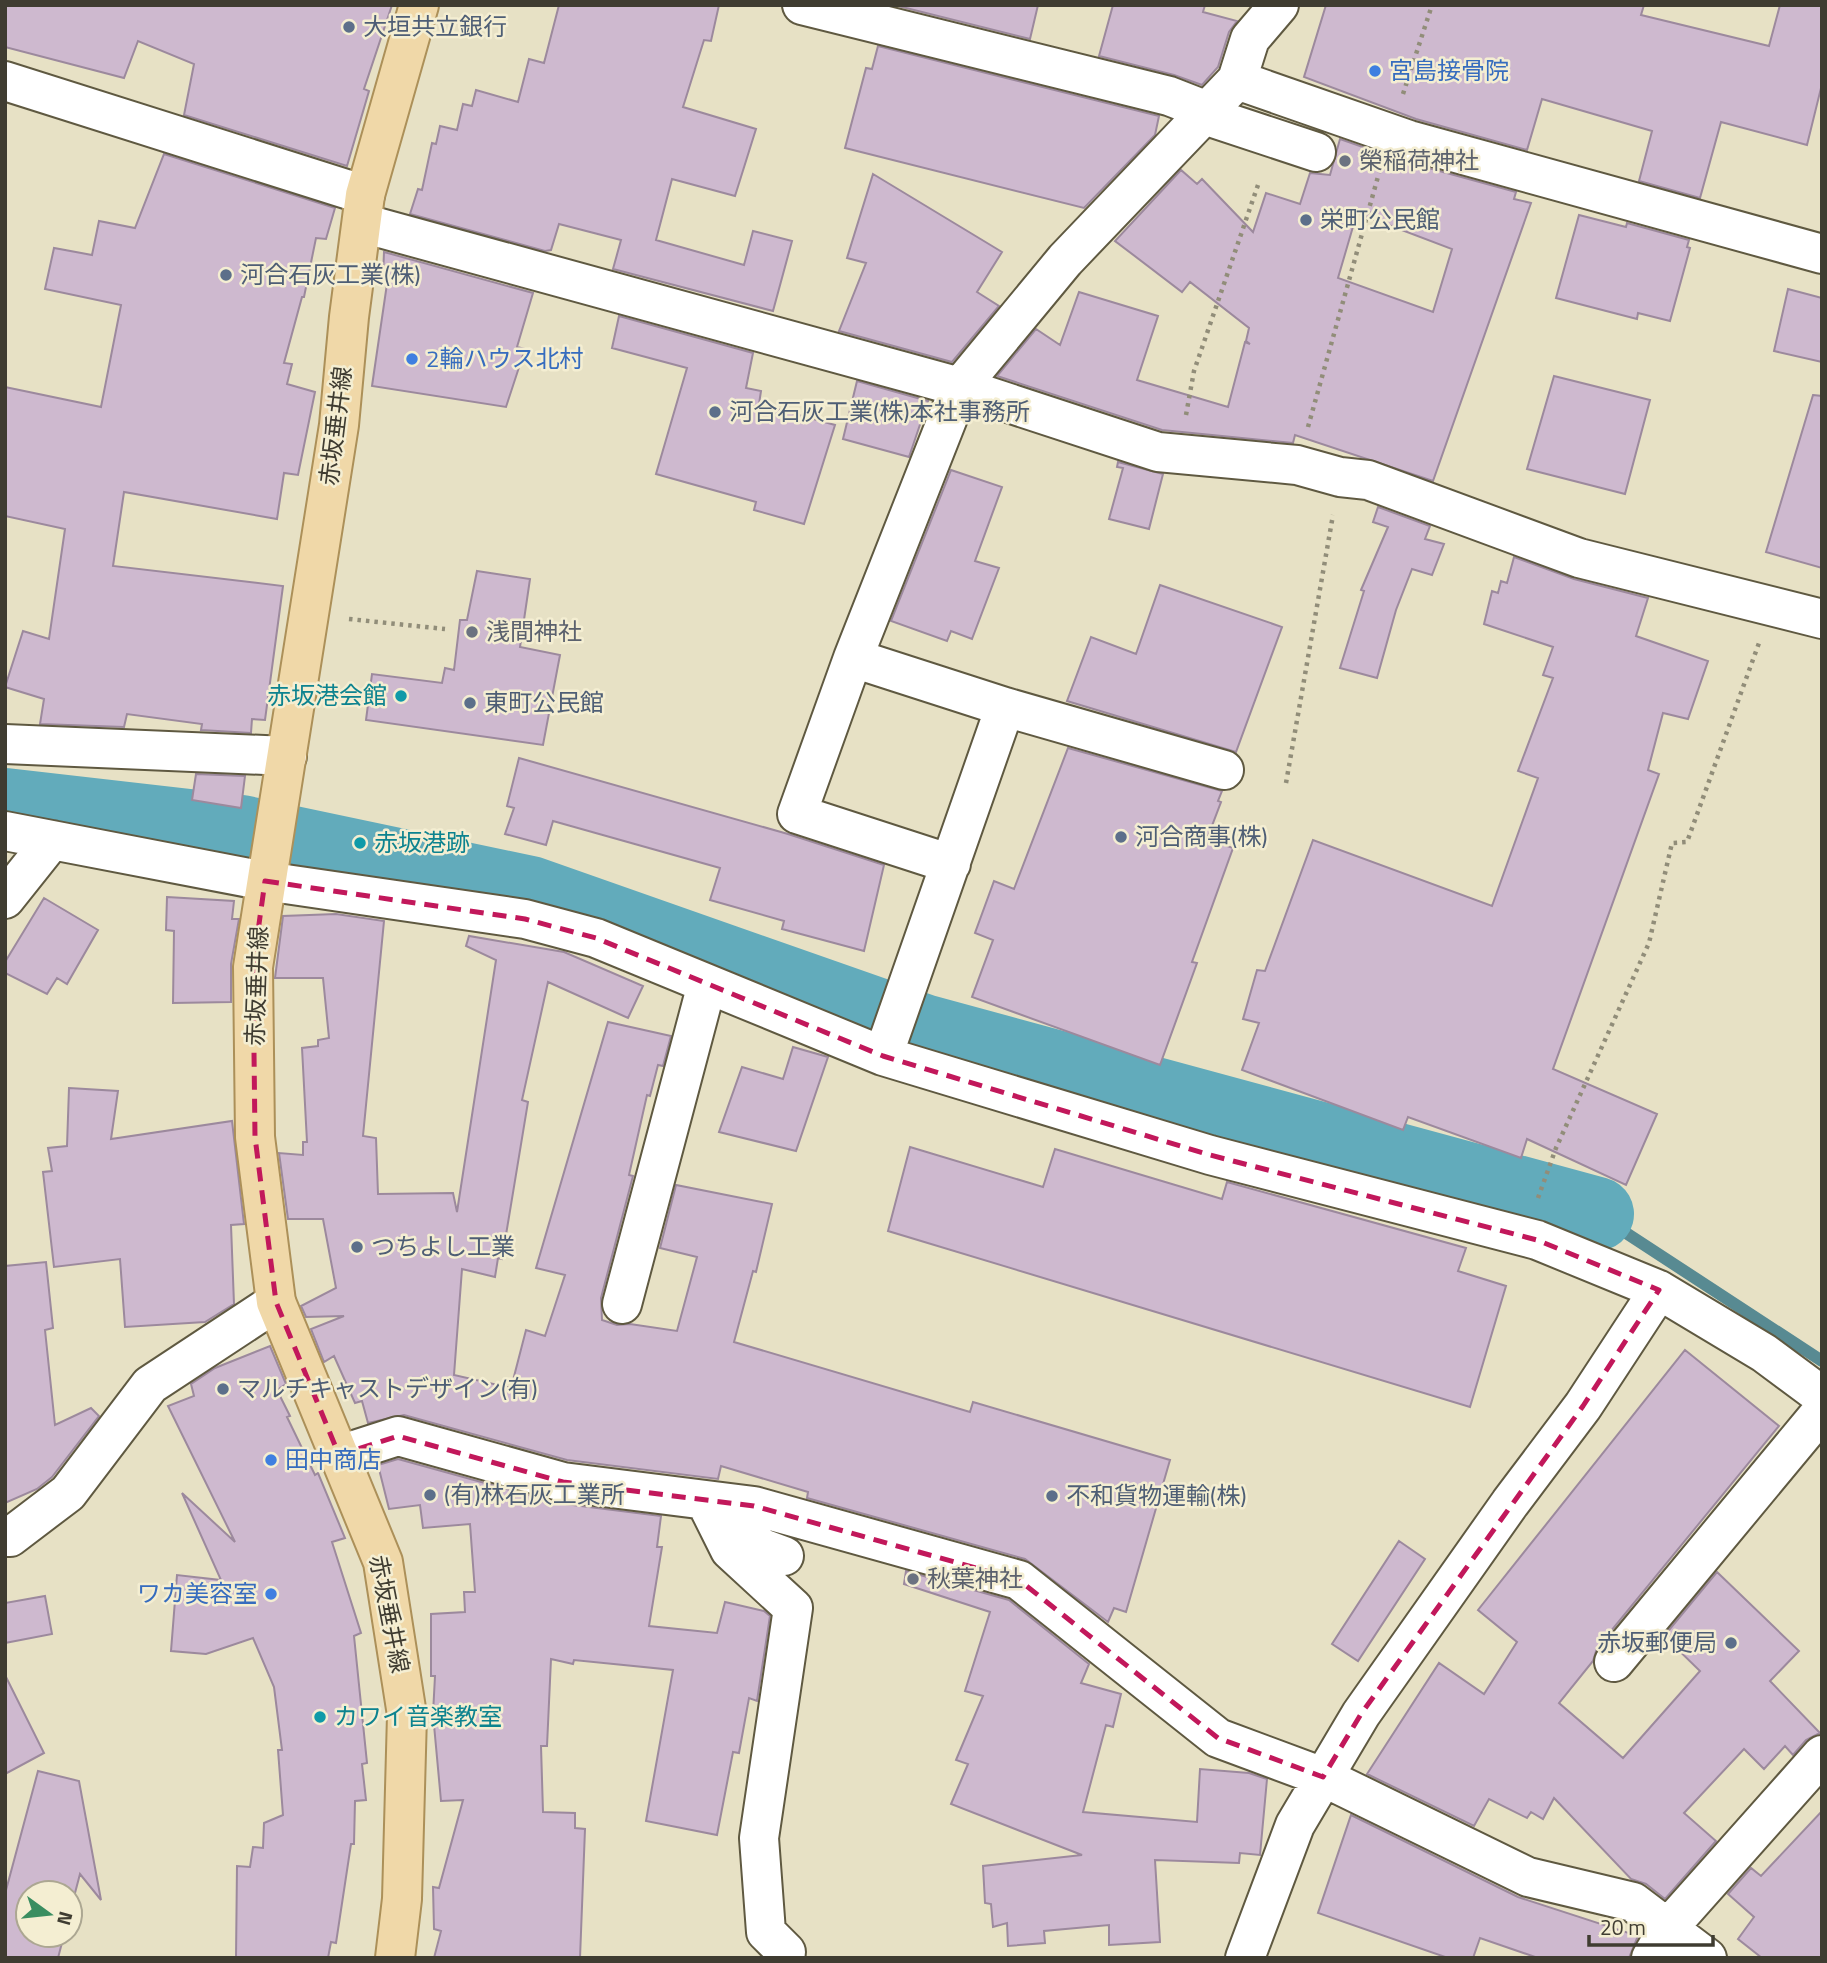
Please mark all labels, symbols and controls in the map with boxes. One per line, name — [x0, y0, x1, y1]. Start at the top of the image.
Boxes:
place label: 大垣共立銀行 — [363, 8, 507, 44]
marker: 大垣共立銀行 — [341, 19, 357, 35]
place label: 宮島接骨院 — [1389, 52, 1509, 88]
marker: 宮島接骨院 — [1367, 63, 1383, 79]
place label: 榮稲荷神社 — [1359, 142, 1479, 178]
marker: 榮稲荷神社 — [1337, 153, 1353, 169]
place label: 栄町公民館 — [1320, 201, 1440, 237]
marker: 栄町公民館 — [1298, 212, 1314, 228]
place label: 河合石灰工業(株) — [240, 256, 421, 292]
marker: 河合石灰工業(株) — [218, 267, 234, 283]
place label: 2輪ハウス北村 — [426, 340, 583, 376]
marker: 2輪ハウス北村 — [404, 351, 420, 367]
street label: 赤坂垂井線 — [310, 364, 360, 488]
place label: 河合石灰工業(株)本社事務所 — [729, 393, 1030, 429]
marker: 河合石灰工業(株)本社事務所 — [707, 404, 723, 420]
place label: 浅間神社 — [486, 613, 582, 649]
marker: 浅間神社 — [464, 624, 480, 640]
place label: 赤坂港会館 — [267, 677, 387, 713]
place label: 東町公民館 — [484, 684, 604, 720]
marker: 赤坂港会館 — [393, 688, 409, 704]
marker: 東町公民館 — [462, 695, 478, 711]
place label: 河合商事(株) — [1135, 818, 1268, 854]
place label: 赤坂港跡 — [374, 824, 470, 860]
marker: 河合商事(株) — [1113, 829, 1129, 845]
marker: 赤坂港跡 — [352, 835, 368, 851]
street label: 赤坂垂井線 — [236, 925, 276, 1047]
place label: つちよし工業 — [371, 1228, 515, 1264]
marker: つちよし工業 — [349, 1239, 365, 1255]
place label: マルチキャストデザイン(有) — [237, 1370, 538, 1406]
marker: マルチキャストデザイン(有) — [215, 1381, 231, 1397]
place label: 田中商店 — [285, 1441, 381, 1477]
marker: 田中商店 — [263, 1452, 279, 1468]
place label: (有)林石灰工業所 — [444, 1476, 625, 1512]
place label: 不和貨物運輸(株) — [1066, 1477, 1247, 1513]
marker: (有)林石灰工業所 — [422, 1487, 438, 1503]
marker: 不和貨物運輸(株) — [1044, 1488, 1060, 1504]
street label: 赤坂垂井線 — [361, 1551, 419, 1676]
place label: 秋葉神社 — [927, 1560, 1023, 1596]
marker: 秋葉神社 — [905, 1571, 921, 1587]
place label: ワカ美容室 — [137, 1575, 257, 1611]
marker: ワカ美容室 — [263, 1586, 279, 1602]
place label: 赤坂郵便局 — [1597, 1624, 1717, 1660]
marker: 赤坂郵便局 — [1723, 1635, 1739, 1651]
place label: カワイ音楽教室 — [334, 1698, 502, 1734]
marker: カワイ音楽教室 — [312, 1709, 328, 1725]
north arrow — [14, 1879, 84, 1949]
scale bar — [1589, 1904, 1713, 1948]
text: N — [50, 1908, 82, 1929]
text: 20 m — [1600, 1911, 1646, 1943]

